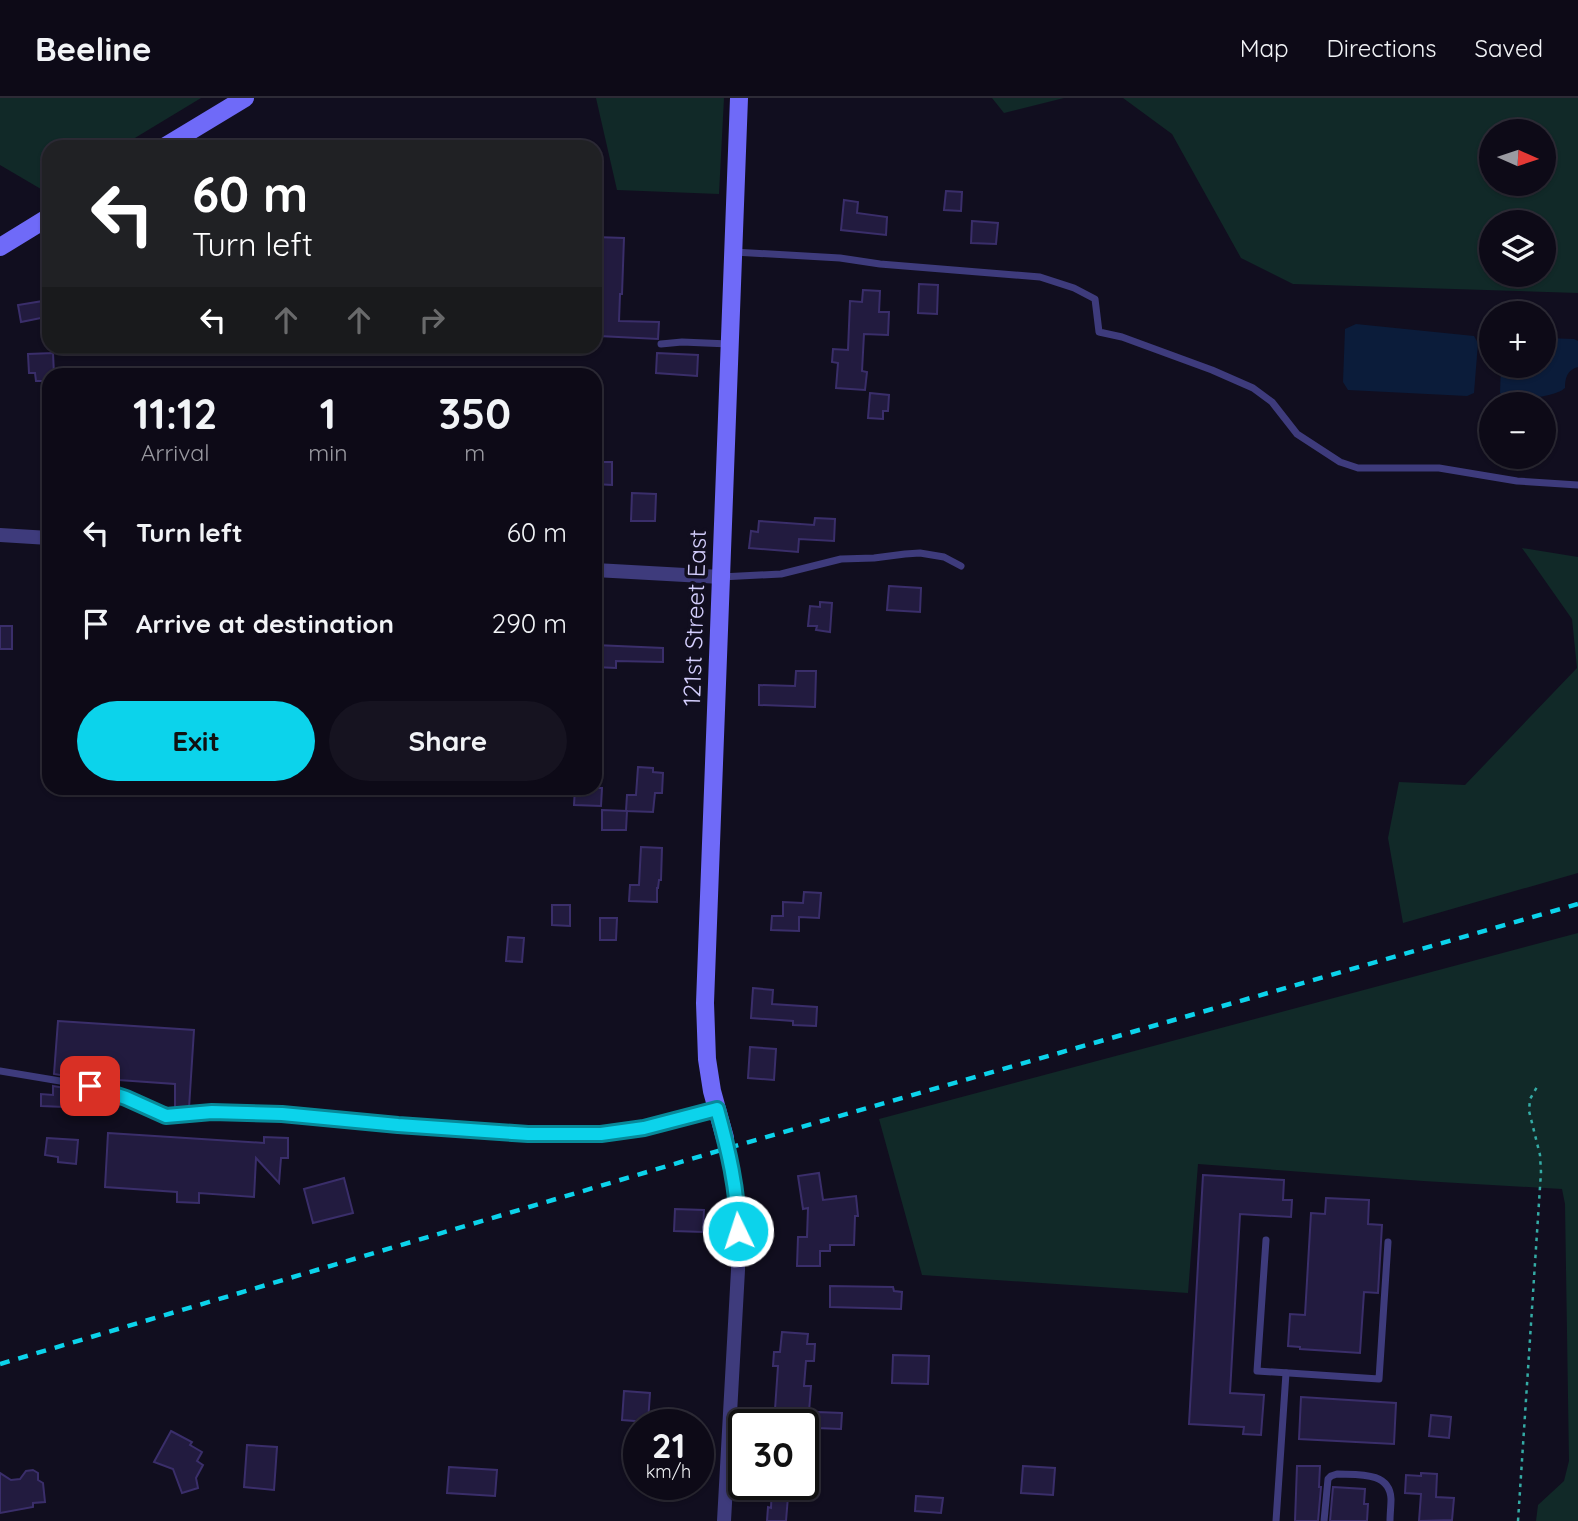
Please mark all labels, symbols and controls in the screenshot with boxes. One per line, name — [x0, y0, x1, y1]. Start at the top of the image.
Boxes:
text: Beeline — [35, 28, 151, 69]
text: Map — [1240, 33, 1289, 63]
text: Directions — [1327, 33, 1437, 63]
text: Saved — [1475, 33, 1543, 63]
north arrow — [1479, 119, 1556, 196]
map controls — [1479, 119, 1556, 469]
text: 60 m — [192, 163, 308, 224]
icon: left — [77, 168, 168, 259]
button: layers — [1479, 210, 1556, 287]
text: Turn left — [192, 224, 313, 264]
icon: left — [194, 301, 232, 339]
icon: ahead — [267, 301, 305, 339]
icon: ahead — [340, 301, 378, 339]
icon: right — [413, 301, 451, 339]
button: + — [1479, 301, 1556, 378]
text: 11:12 — [133, 387, 217, 440]
text: 1 — [320, 387, 336, 440]
text: 350 — [438, 387, 511, 440]
button: − — [1479, 392, 1556, 469]
text: Arrival — [141, 438, 210, 467]
text: min — [308, 438, 348, 467]
text: m — [464, 438, 485, 467]
icon: left — [77, 514, 115, 552]
text: Turn left — [136, 516, 243, 549]
text: 60 m — [507, 516, 567, 549]
street label: 121st Street East — [676, 529, 712, 707]
icon: arrive — [77, 605, 115, 643]
text: Arrive at destination — [136, 607, 394, 640]
text: 290 m — [492, 607, 567, 640]
button: Exit — [77, 701, 315, 781]
button: Share — [329, 701, 567, 781]
pin — [60, 1056, 120, 1116]
icon: arrive — [71, 1067, 109, 1105]
position arrow — [701, 1194, 775, 1268]
speed limit sign: 30 — [728, 1409, 819, 1500]
text: 21 — [652, 1423, 685, 1467]
text: km/h — [646, 1460, 691, 1483]

